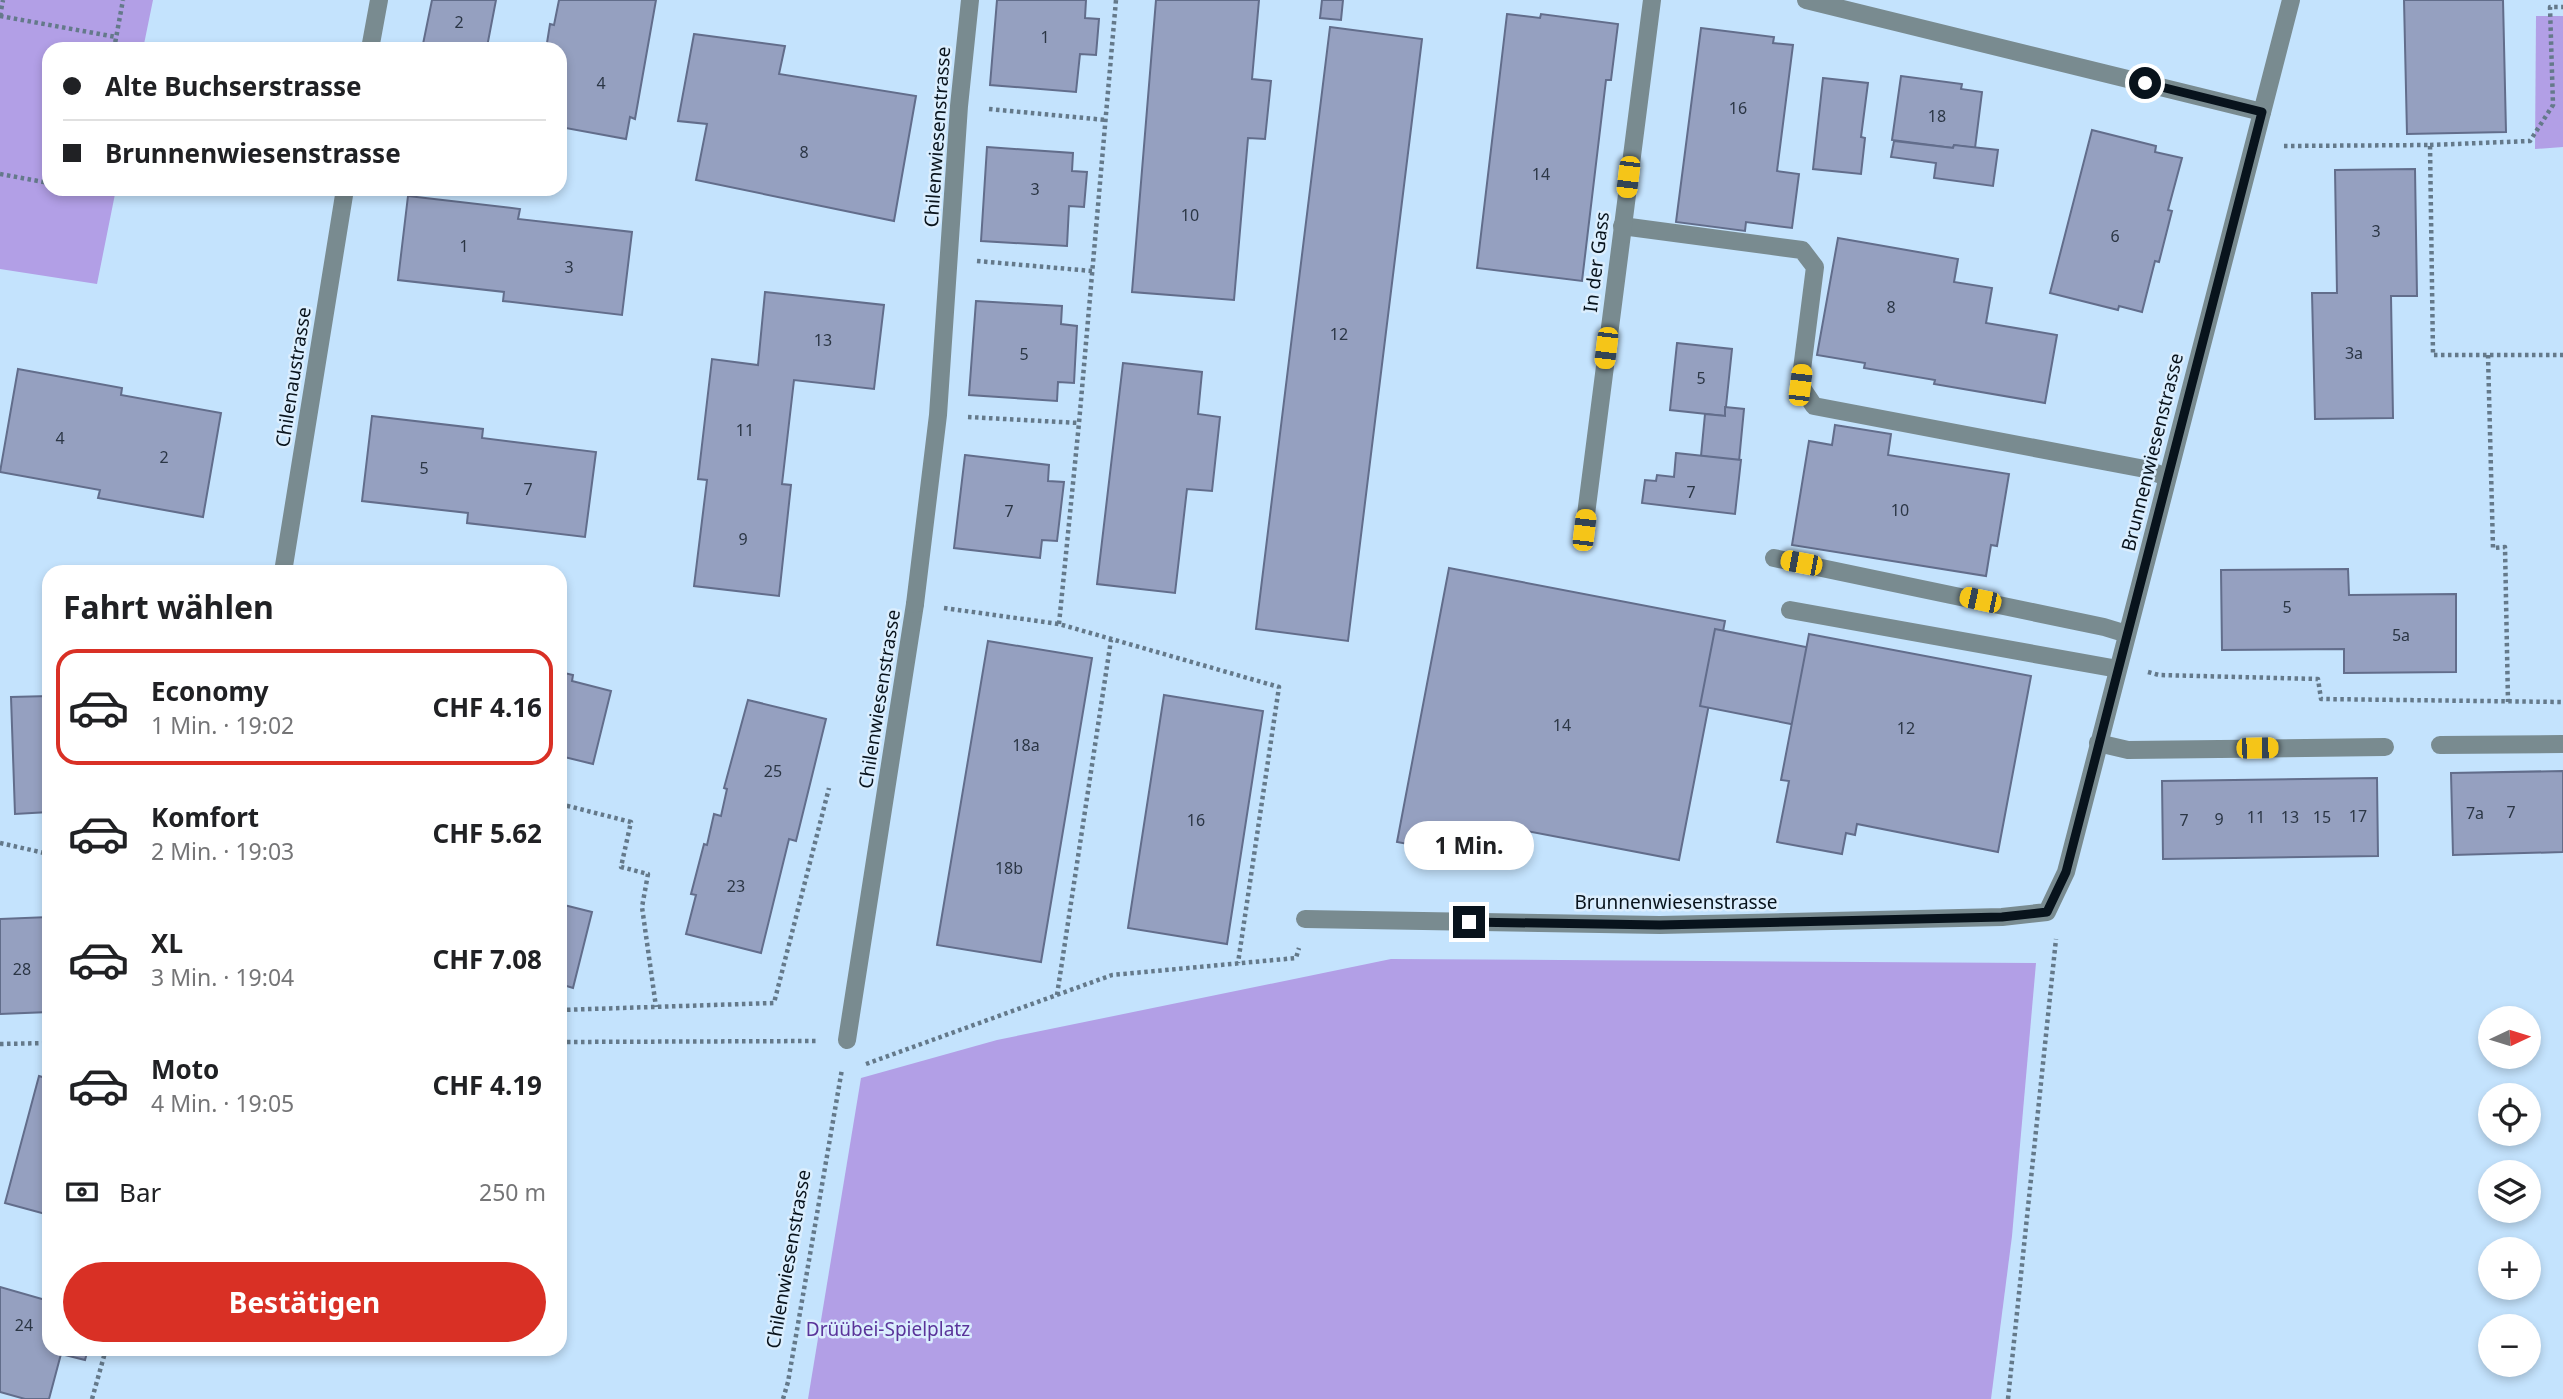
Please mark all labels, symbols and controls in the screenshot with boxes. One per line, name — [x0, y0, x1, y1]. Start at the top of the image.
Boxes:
house number: 2 — [454, 11, 464, 33]
house number: 1 — [1040, 26, 1050, 48]
street label: Chilenwiesenstrasse — [918, 46, 956, 228]
route start — [2129, 67, 2161, 99]
text: Alte Buchserstrasse — [105, 68, 362, 104]
house number: 4 — [596, 72, 606, 94]
house number: 16 — [1729, 97, 1747, 119]
house number: 18 — [1928, 105, 1946, 127]
text: Brunnenwiesenstrasse — [105, 135, 401, 171]
house number: 8 — [799, 141, 809, 163]
car — [1616, 155, 1641, 199]
house number: 14 — [1532, 163, 1550, 185]
house number: 3 — [1030, 178, 1040, 200]
house number: 10 — [1181, 204, 1199, 226]
street label: In der Gass — [1577, 210, 1615, 314]
house number: 3 — [2371, 220, 2381, 242]
house number: 6 — [2110, 225, 2120, 247]
house number: 1 — [459, 235, 469, 257]
house number: 3 — [564, 256, 574, 278]
house number: 8 — [1886, 296, 1896, 318]
street label: Chilenaustrasse — [269, 305, 317, 449]
house number: 12 — [1330, 323, 1348, 345]
car — [1594, 326, 1619, 370]
house number: 13 — [814, 329, 832, 351]
house number: 3a — [2345, 342, 2363, 364]
house number: 5 — [1019, 343, 1029, 365]
street label: Brunnenwiesenstrasse — [2115, 350, 2189, 554]
car — [1788, 363, 1813, 407]
house number: 5 — [1696, 367, 1706, 389]
house number: 11 — [736, 419, 754, 441]
house number: 4 — [55, 427, 65, 449]
house number: 2 — [159, 446, 169, 468]
house number: 5 — [419, 457, 429, 479]
house number: 7 — [523, 478, 533, 500]
house number: 7 — [1686, 481, 1696, 503]
house number: 10 — [1891, 499, 1909, 521]
house number: 7 — [1004, 500, 1014, 522]
car — [1572, 508, 1597, 552]
house number: 9 — [738, 528, 748, 550]
car — [1779, 549, 1824, 577]
text: Fahrt wählen — [63, 585, 274, 628]
car — [1958, 585, 2003, 615]
house number: 5 — [2282, 596, 2292, 618]
street label: Chilenwiesenstrasse — [852, 608, 906, 790]
house number: 5a — [2392, 624, 2410, 646]
text: Economy — [151, 673, 269, 709]
icon: car — [67, 676, 130, 739]
text: CHF 4.16 — [432, 689, 542, 725]
text: 1 Min. · 19:02 — [151, 709, 294, 741]
house number: 14 — [1553, 714, 1571, 736]
house number: 12 — [1897, 717, 1915, 739]
house number: 18a — [1012, 734, 1040, 756]
car — [2236, 737, 2279, 759]
house number: 25 — [764, 760, 782, 782]
text: Komfort — [151, 799, 259, 835]
house number: 7 — [2506, 801, 2516, 823]
icon: car — [67, 802, 130, 865]
house number: 7a — [2466, 802, 2484, 824]
house number: 17 — [2349, 805, 2367, 827]
house number: 11 — [2247, 806, 2265, 828]
house number: 13 — [2281, 806, 2299, 828]
house number: 15 — [2313, 806, 2331, 828]
house number: 9 — [2214, 808, 2224, 830]
house number: 16 — [1187, 809, 1205, 831]
house number: 7 — [2179, 809, 2189, 831]
text: CHF 5.62 — [432, 815, 542, 851]
callout: 1 Min. — [1404, 820, 1534, 870]
text: 1 Min. — [1434, 829, 1504, 861]
text: 2 Min. · 19:03 — [151, 835, 294, 867]
house number: 18b — [995, 857, 1023, 879]
house number: 23 — [727, 875, 745, 897]
street label: Brunnenwiesenstrasse — [1575, 889, 1778, 915]
route end — [1453, 906, 1485, 938]
text: XL — [151, 925, 183, 961]
icon: car — [67, 928, 130, 991]
text: CHF 7.08 — [432, 941, 542, 977]
house number: 28 — [13, 958, 31, 980]
text: 3 Min. · 19:04 — [151, 961, 294, 993]
north arrow — [2478, 1006, 2541, 1069]
map controls — [2478, 1006, 2541, 1377]
text: Moto — [151, 1051, 219, 1087]
icon: car — [67, 1054, 130, 1117]
text: CHF 4.19 — [432, 1067, 542, 1103]
button: locate — [2478, 1083, 2541, 1146]
text: 4 Min. · 19:05 — [151, 1087, 294, 1119]
button: layers — [2478, 1160, 2541, 1223]
street label: Chilenwiesenstrasse — [759, 1168, 817, 1350]
icon: cash — [63, 1173, 101, 1211]
text: Bar — [119, 1174, 161, 1210]
text: 250 m — [479, 1176, 546, 1208]
button: + — [2478, 1237, 2541, 1300]
button: Bestätigen — [63, 1262, 546, 1342]
house number: 24 — [15, 1314, 33, 1336]
button: − — [2478, 1314, 2541, 1377]
park label: Drüübei-Spielplatz — [806, 1316, 970, 1342]

